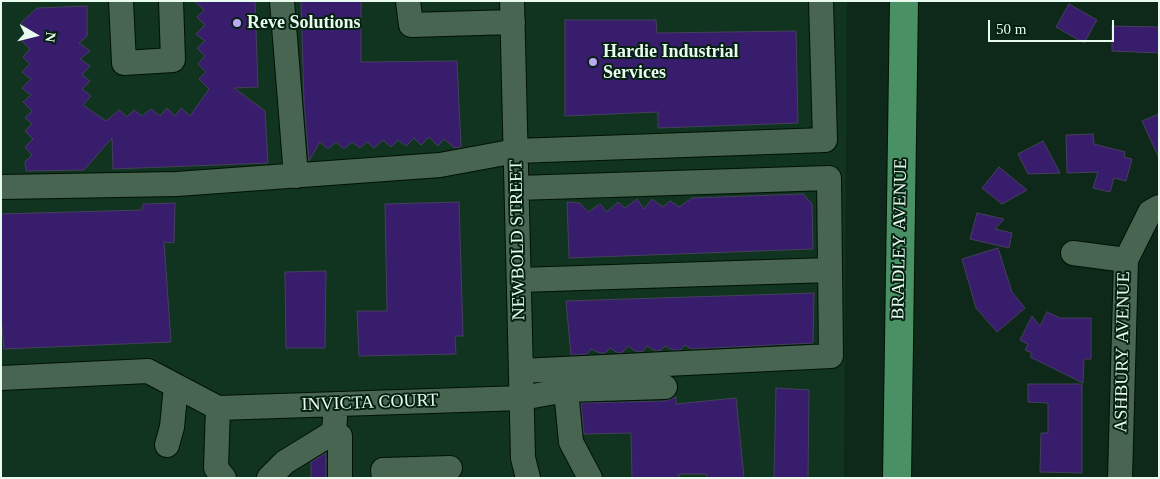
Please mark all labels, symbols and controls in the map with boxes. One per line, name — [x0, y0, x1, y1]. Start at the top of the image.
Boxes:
north arrow — [10, 10, 60, 60]
scale bar — [990, 10, 1116, 42]
place label: Reve Solutions — [247, 12, 361, 34]
marker: Reve Solutions — [231, 17, 243, 29]
text: 50 m — [996, 21, 1026, 37]
text: N — [42, 31, 58, 43]
place label: Hardie Industrial Services — [603, 41, 739, 84]
marker: Hardie Industrial Services — [587, 56, 599, 68]
street label: BRADLEY AVENUE — [888, 158, 912, 320]
street label: NEWBOLD STREET — [506, 160, 530, 320]
street label: ASHBURY AVENUE — [1111, 271, 1135, 433]
street label: INVICTA COURT — [301, 390, 439, 416]

